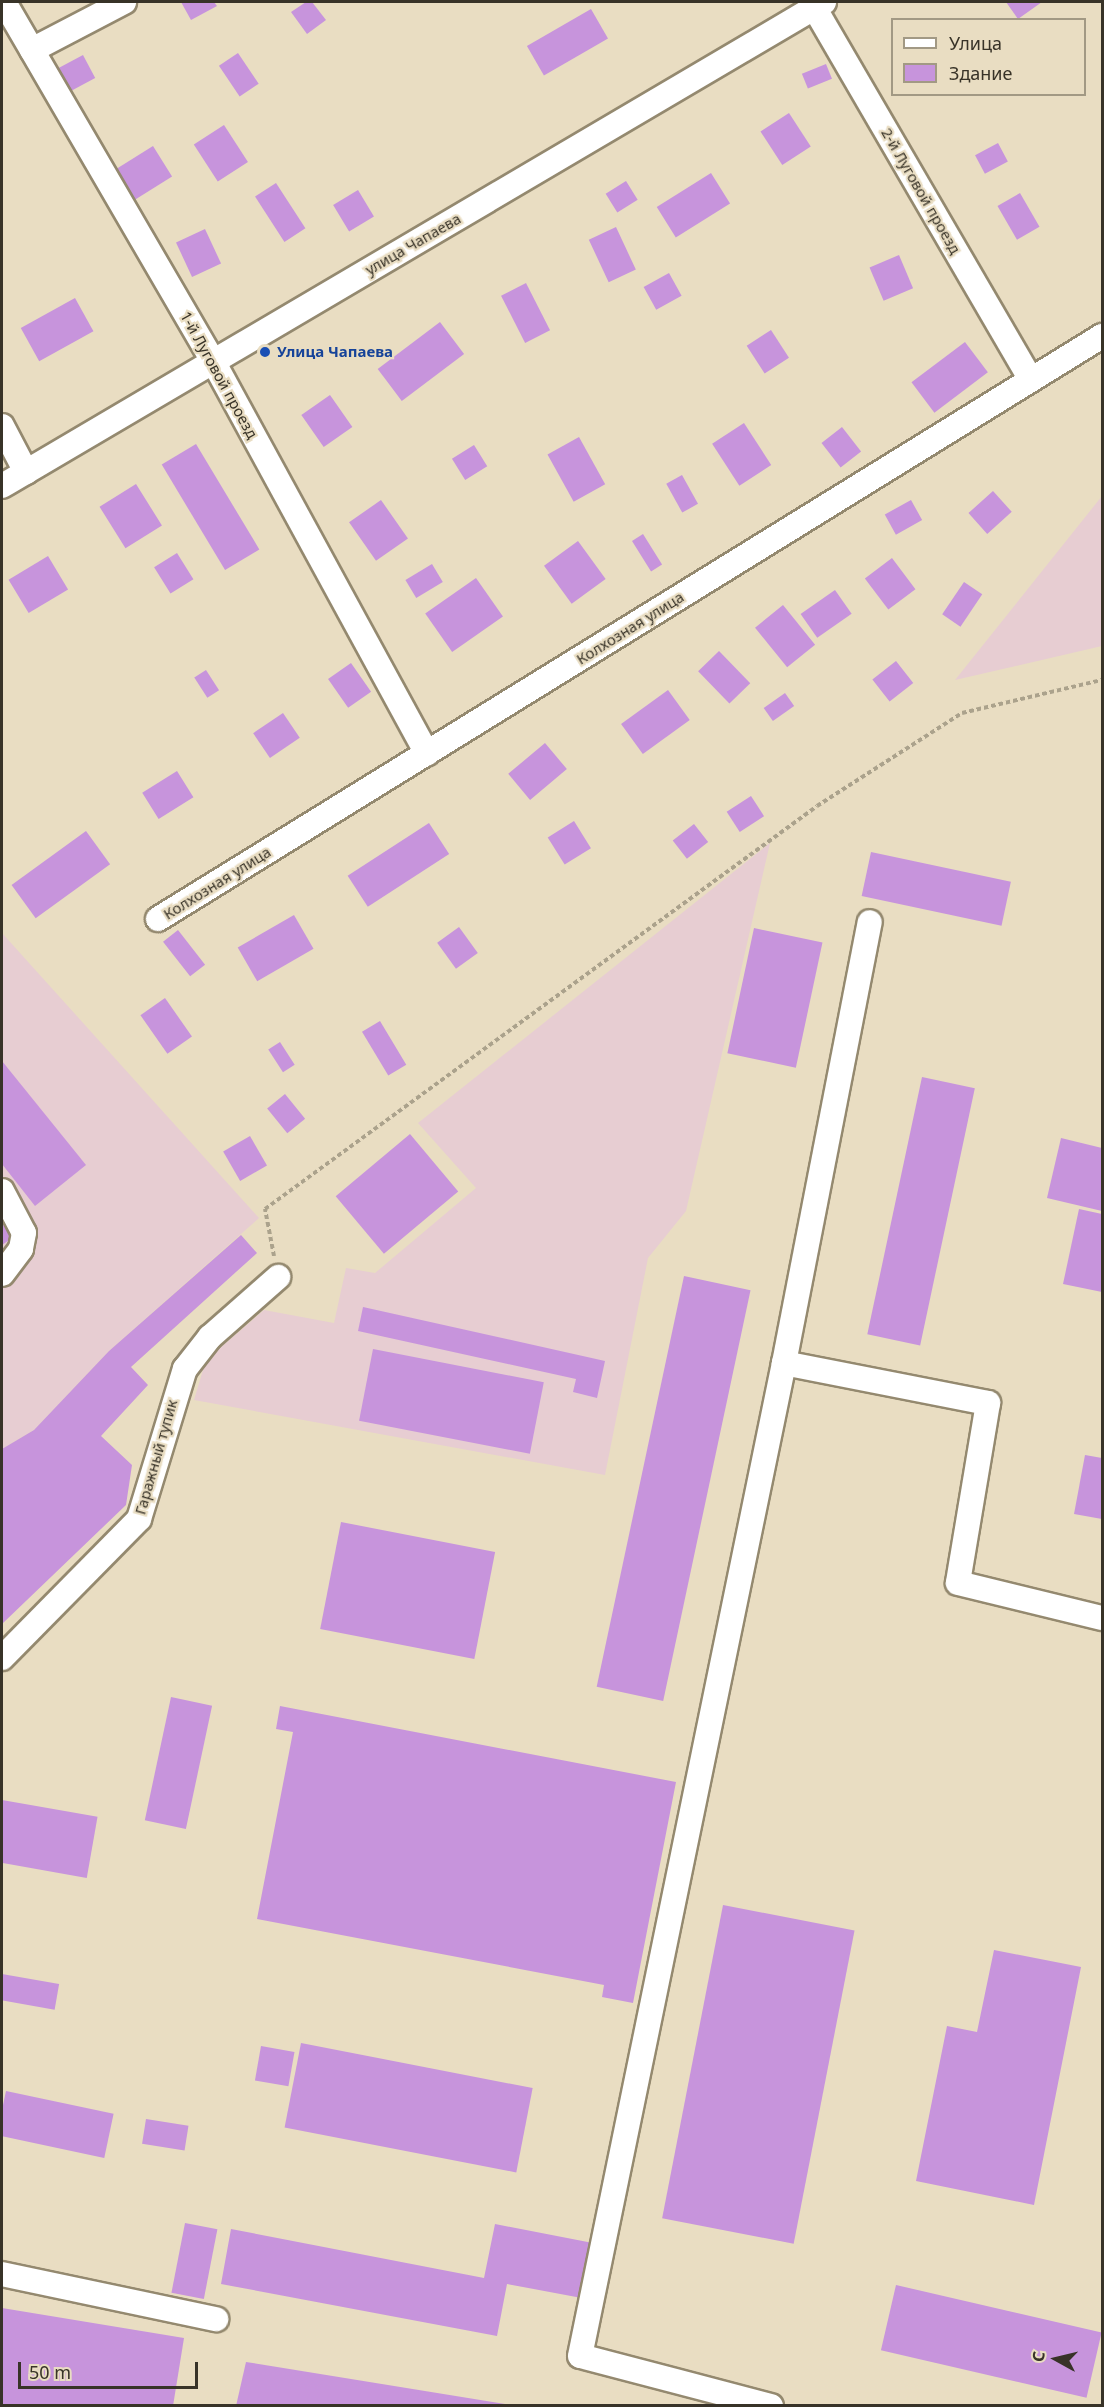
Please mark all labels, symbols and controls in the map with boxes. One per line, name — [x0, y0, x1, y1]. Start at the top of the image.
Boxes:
legend — [891, 18, 1086, 96]
text: Улица — [949, 31, 1002, 55]
text: Здание — [949, 61, 1012, 85]
street label: 2-й Луговой проезд — [878, 125, 964, 257]
street label: улица Чапаева — [362, 209, 464, 279]
street label: 1-й Луговой проезд — [177, 308, 261, 442]
place label: Улица Чапаева — [277, 343, 393, 361]
marker: Улица Чапаева — [258, 345, 272, 359]
street label: Колхозная улица — [573, 588, 687, 668]
street label: Колхозная улица — [160, 843, 274, 923]
street label: Гаражный тупик — [131, 1397, 181, 1517]
north arrow — [1026, 2329, 1086, 2389]
scale bar — [21, 2350, 201, 2388]
text: С — [1027, 2350, 1050, 2363]
text: 50 m — [29, 2360, 71, 2384]

